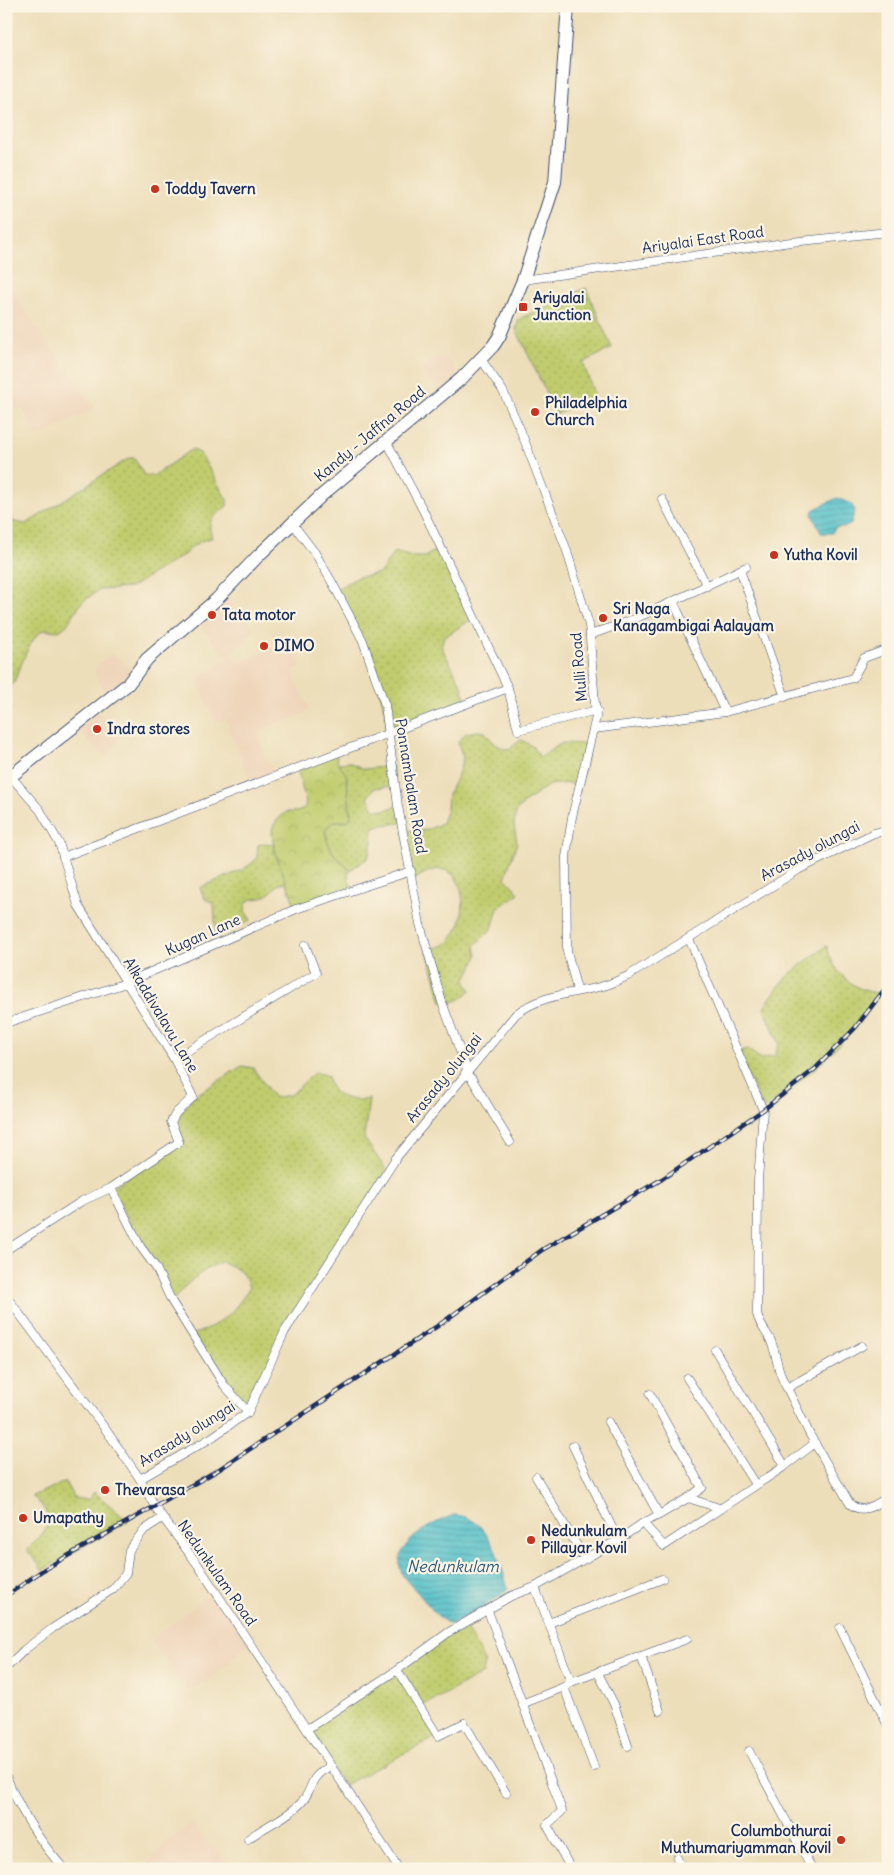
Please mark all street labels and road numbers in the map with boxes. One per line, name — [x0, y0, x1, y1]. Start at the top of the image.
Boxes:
street label: Ariyalai East Road — [641, 222, 765, 257]
street label: Kandy - Jaffna Road — [310, 381, 429, 486]
street label: Mulli Road — [566, 631, 591, 703]
street label: Ponnambalam Road — [391, 717, 432, 855]
street label: Arasady olungai — [757, 816, 863, 885]
street label: Kugan Lane — [162, 910, 243, 960]
street label: Alkaddivalavu Lane — [120, 954, 203, 1076]
street label: Arasady olungai — [402, 1029, 486, 1126]
street label: Arasady olungai — [135, 1396, 238, 1471]
street label: Nedunkulam Road — [174, 1516, 261, 1629]

